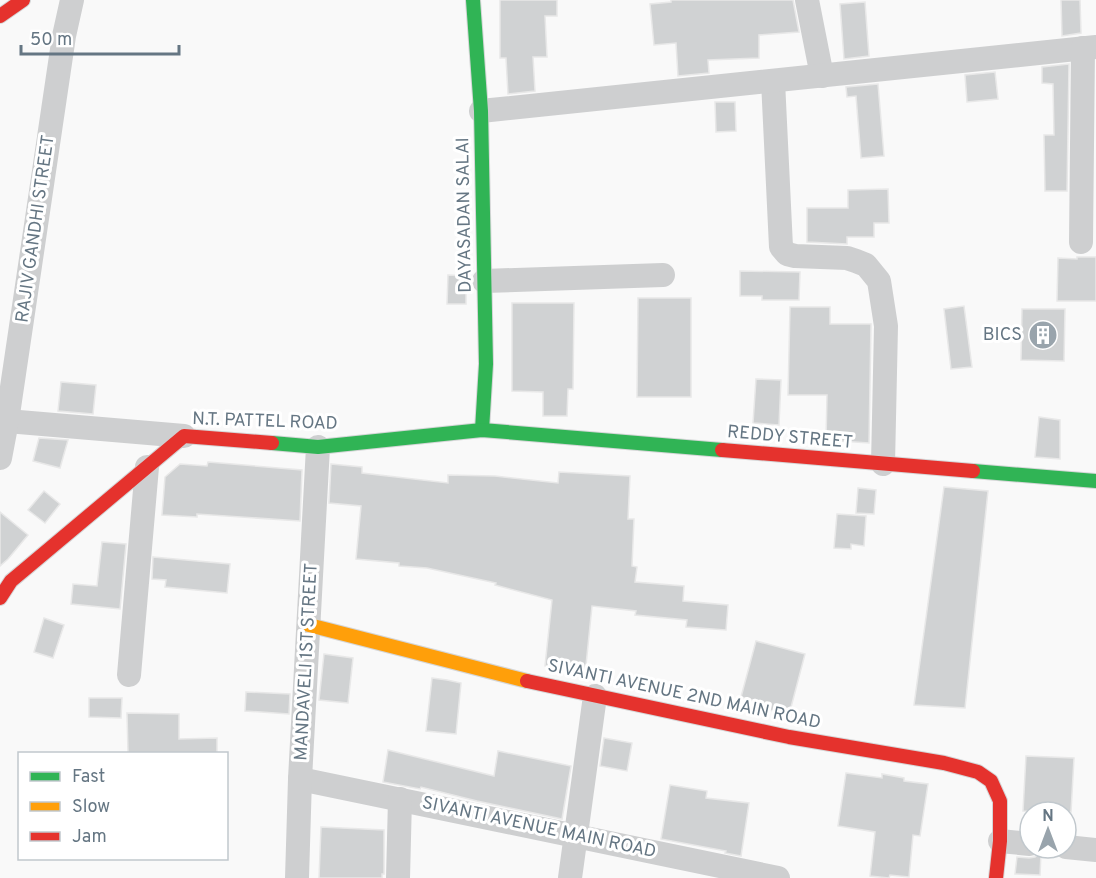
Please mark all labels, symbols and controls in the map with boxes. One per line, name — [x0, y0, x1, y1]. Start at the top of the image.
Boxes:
scale bar — [21, 18, 178, 56]
text: 50 m — [30, 29, 72, 52]
street label: RAJIV GANDHI STREET — [11, 134, 61, 324]
street label: DAYASADAN SALAI — [452, 137, 478, 293]
building icon: BICS — [1027, 319, 1059, 351]
place label: BICS — [983, 324, 1022, 347]
street label: N.T. PATTEL ROAD — [192, 408, 338, 436]
street label: REDDY STREET — [726, 421, 854, 455]
street label: MANDAVELI 1ST STREET — [290, 563, 324, 761]
street label: SIVANTI AVENUE 2ND MAIN ROAD — [545, 655, 823, 735]
legend — [18, 752, 228, 860]
text: Fast — [72, 766, 105, 789]
street label: SIVANTI AVENUE MAIN ROAD — [420, 792, 658, 864]
text: Slow — [72, 796, 110, 819]
north arrow — [1018, 800, 1078, 860]
text: N — [1042, 807, 1054, 827]
text: Jam — [72, 826, 107, 849]

